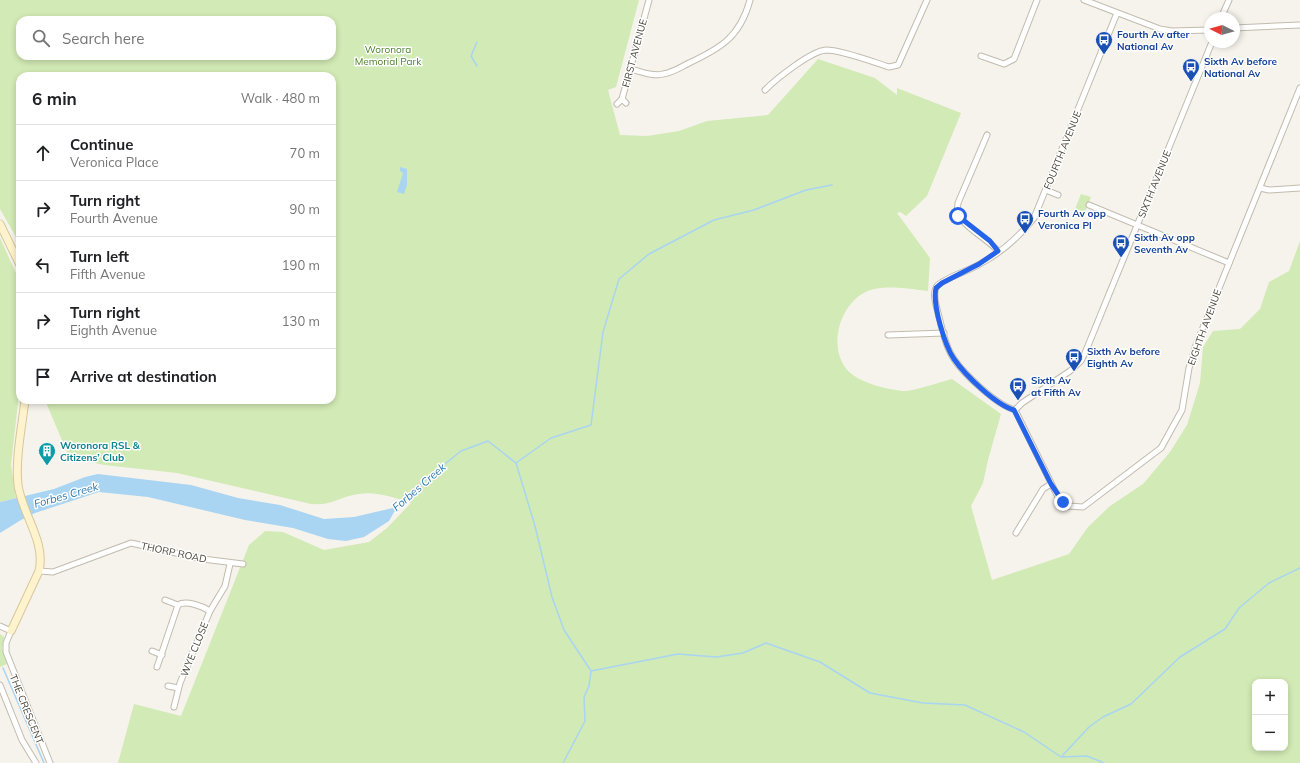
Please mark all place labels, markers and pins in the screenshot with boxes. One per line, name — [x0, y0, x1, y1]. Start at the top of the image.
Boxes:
place label: Fourth Av after National Av — [1117, 28, 1189, 53]
bus stop icon: Fourth Av after National Av — [1094, 30, 1114, 55]
place label: Sixth Av before National Av — [1204, 55, 1277, 80]
bus stop icon: Sixth Av before National Av — [1181, 57, 1201, 82]
place label: Fourth Av opp Veronica Pl — [1037, 207, 1106, 232]
bus stop icon: Fourth Av opp Veronica Pl — [1015, 209, 1035, 234]
place label: Sixth Av opp Seventh Av — [1134, 231, 1195, 256]
bus stop icon: Sixth Av opp Seventh Av — [1111, 233, 1131, 258]
place label: Sixth Av before Eighth Av — [1087, 345, 1160, 370]
bus stop icon: Sixth Av before Eighth Av — [1064, 347, 1084, 372]
place label: Sixth Av at Fifth Av — [1031, 374, 1081, 399]
bus stop icon: Sixth Av at Fifth Av — [1008, 376, 1028, 401]
place label: Woronora RSL & Citizens’ Club — [60, 439, 141, 464]
building icon: Woronora RSL & Citizens’ Club — [37, 441, 57, 466]

